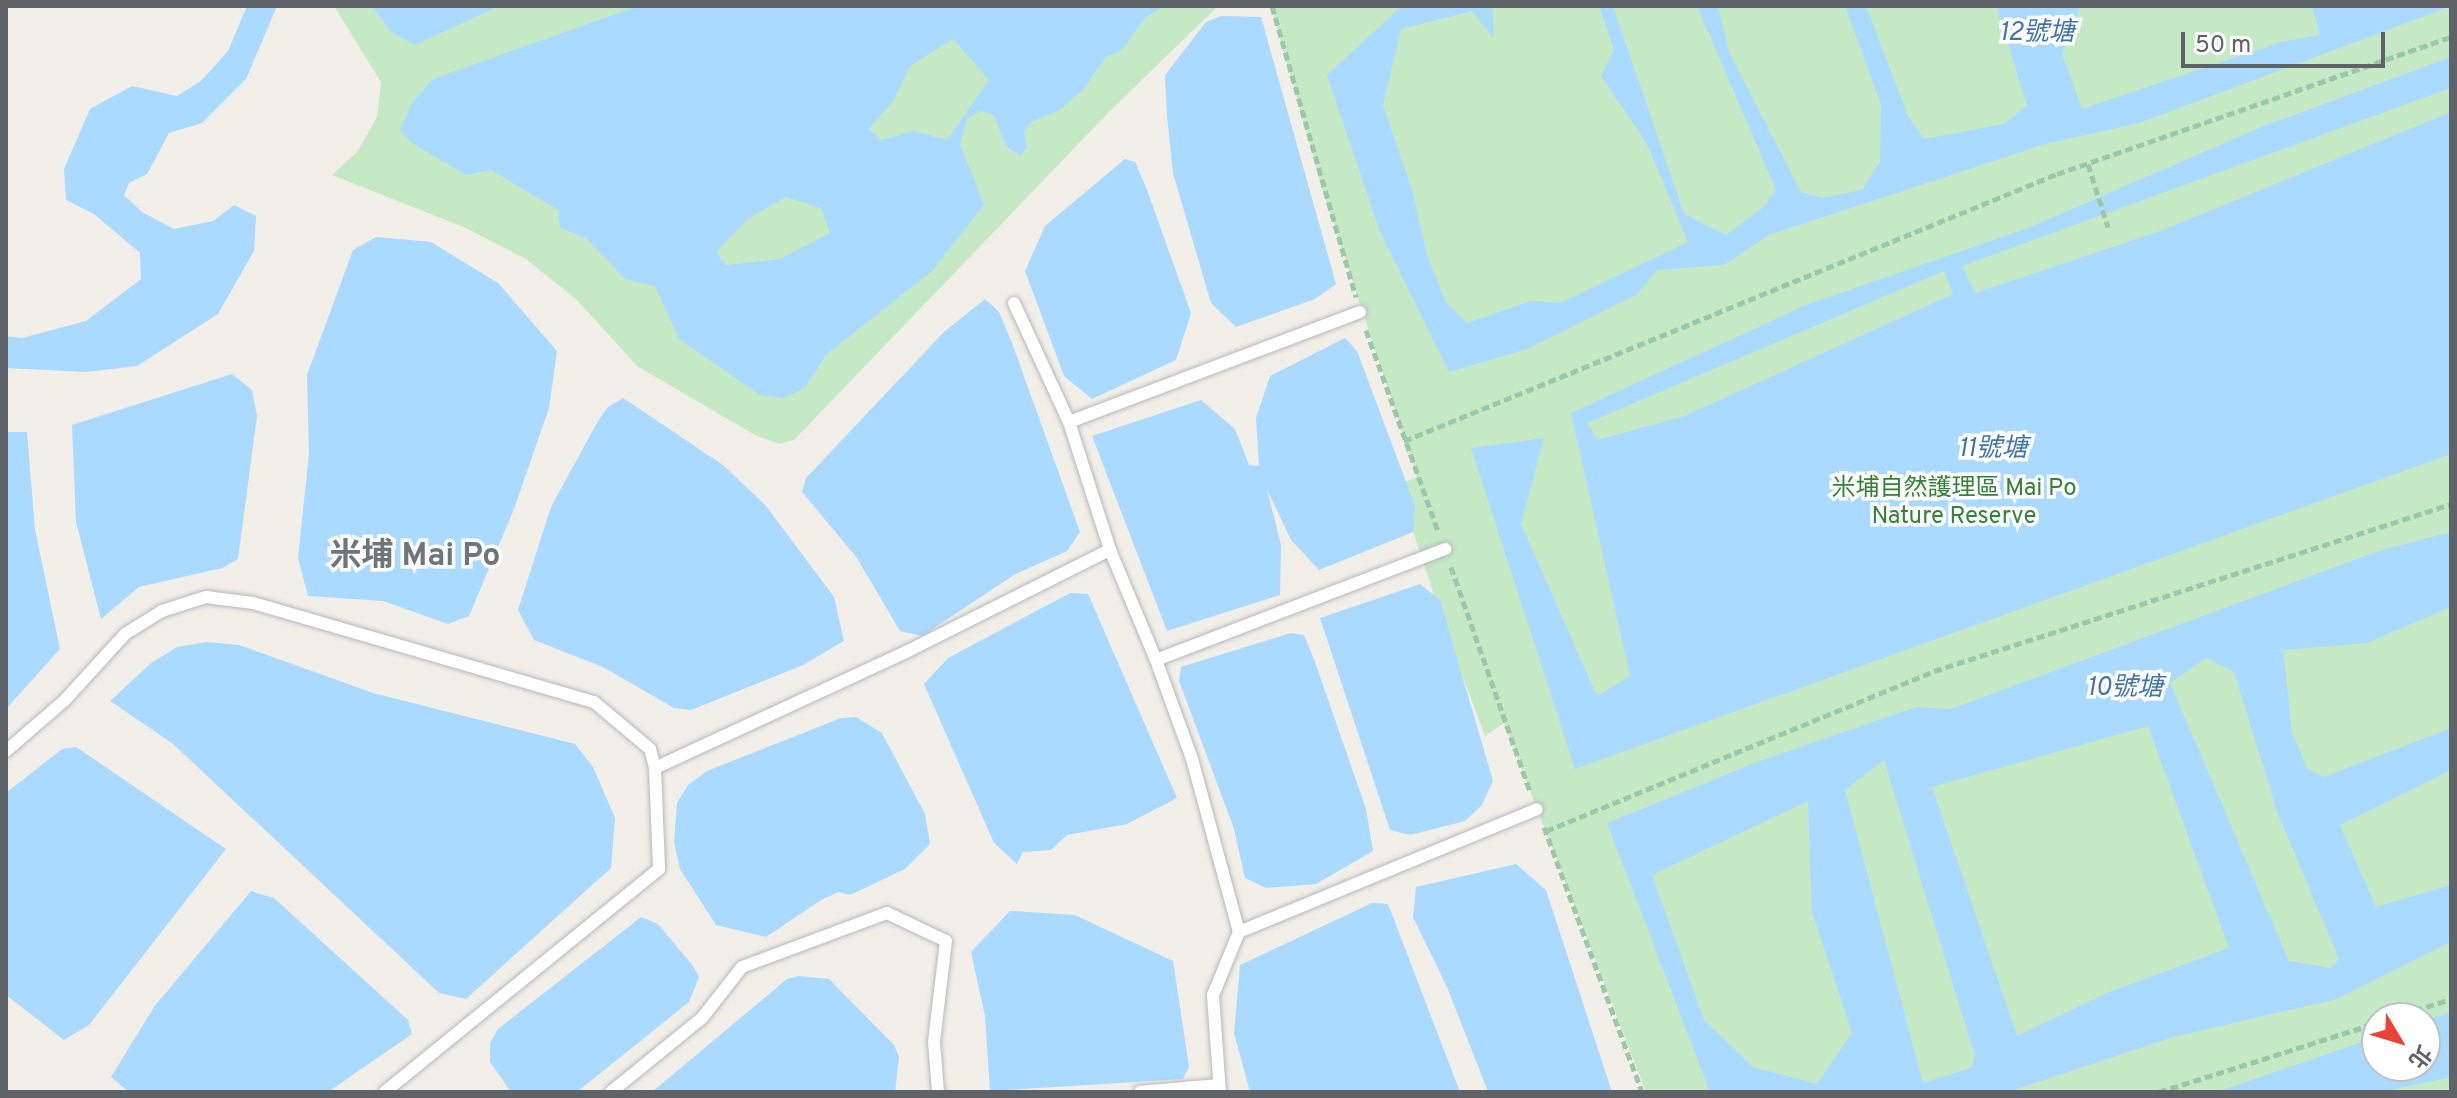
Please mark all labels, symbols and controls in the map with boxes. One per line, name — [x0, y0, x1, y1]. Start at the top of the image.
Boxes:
scale bar — [2185, 16, 2389, 66]
water label: 12號塘 — [1999, 18, 2075, 50]
text: 50 m — [2195, 31, 2251, 61]
water label: 11號塘 — [1958, 434, 2028, 466]
park label: 米埔自然護理區 Mai Po Nature Reserve — [1831, 476, 2077, 532]
district label: 米埔 Mai Po — [329, 538, 501, 576]
water label: 10號塘 — [2087, 673, 2163, 705]
north arrow — [2361, 1002, 2441, 1082]
text: 北 — [2401, 1039, 2436, 1073]

